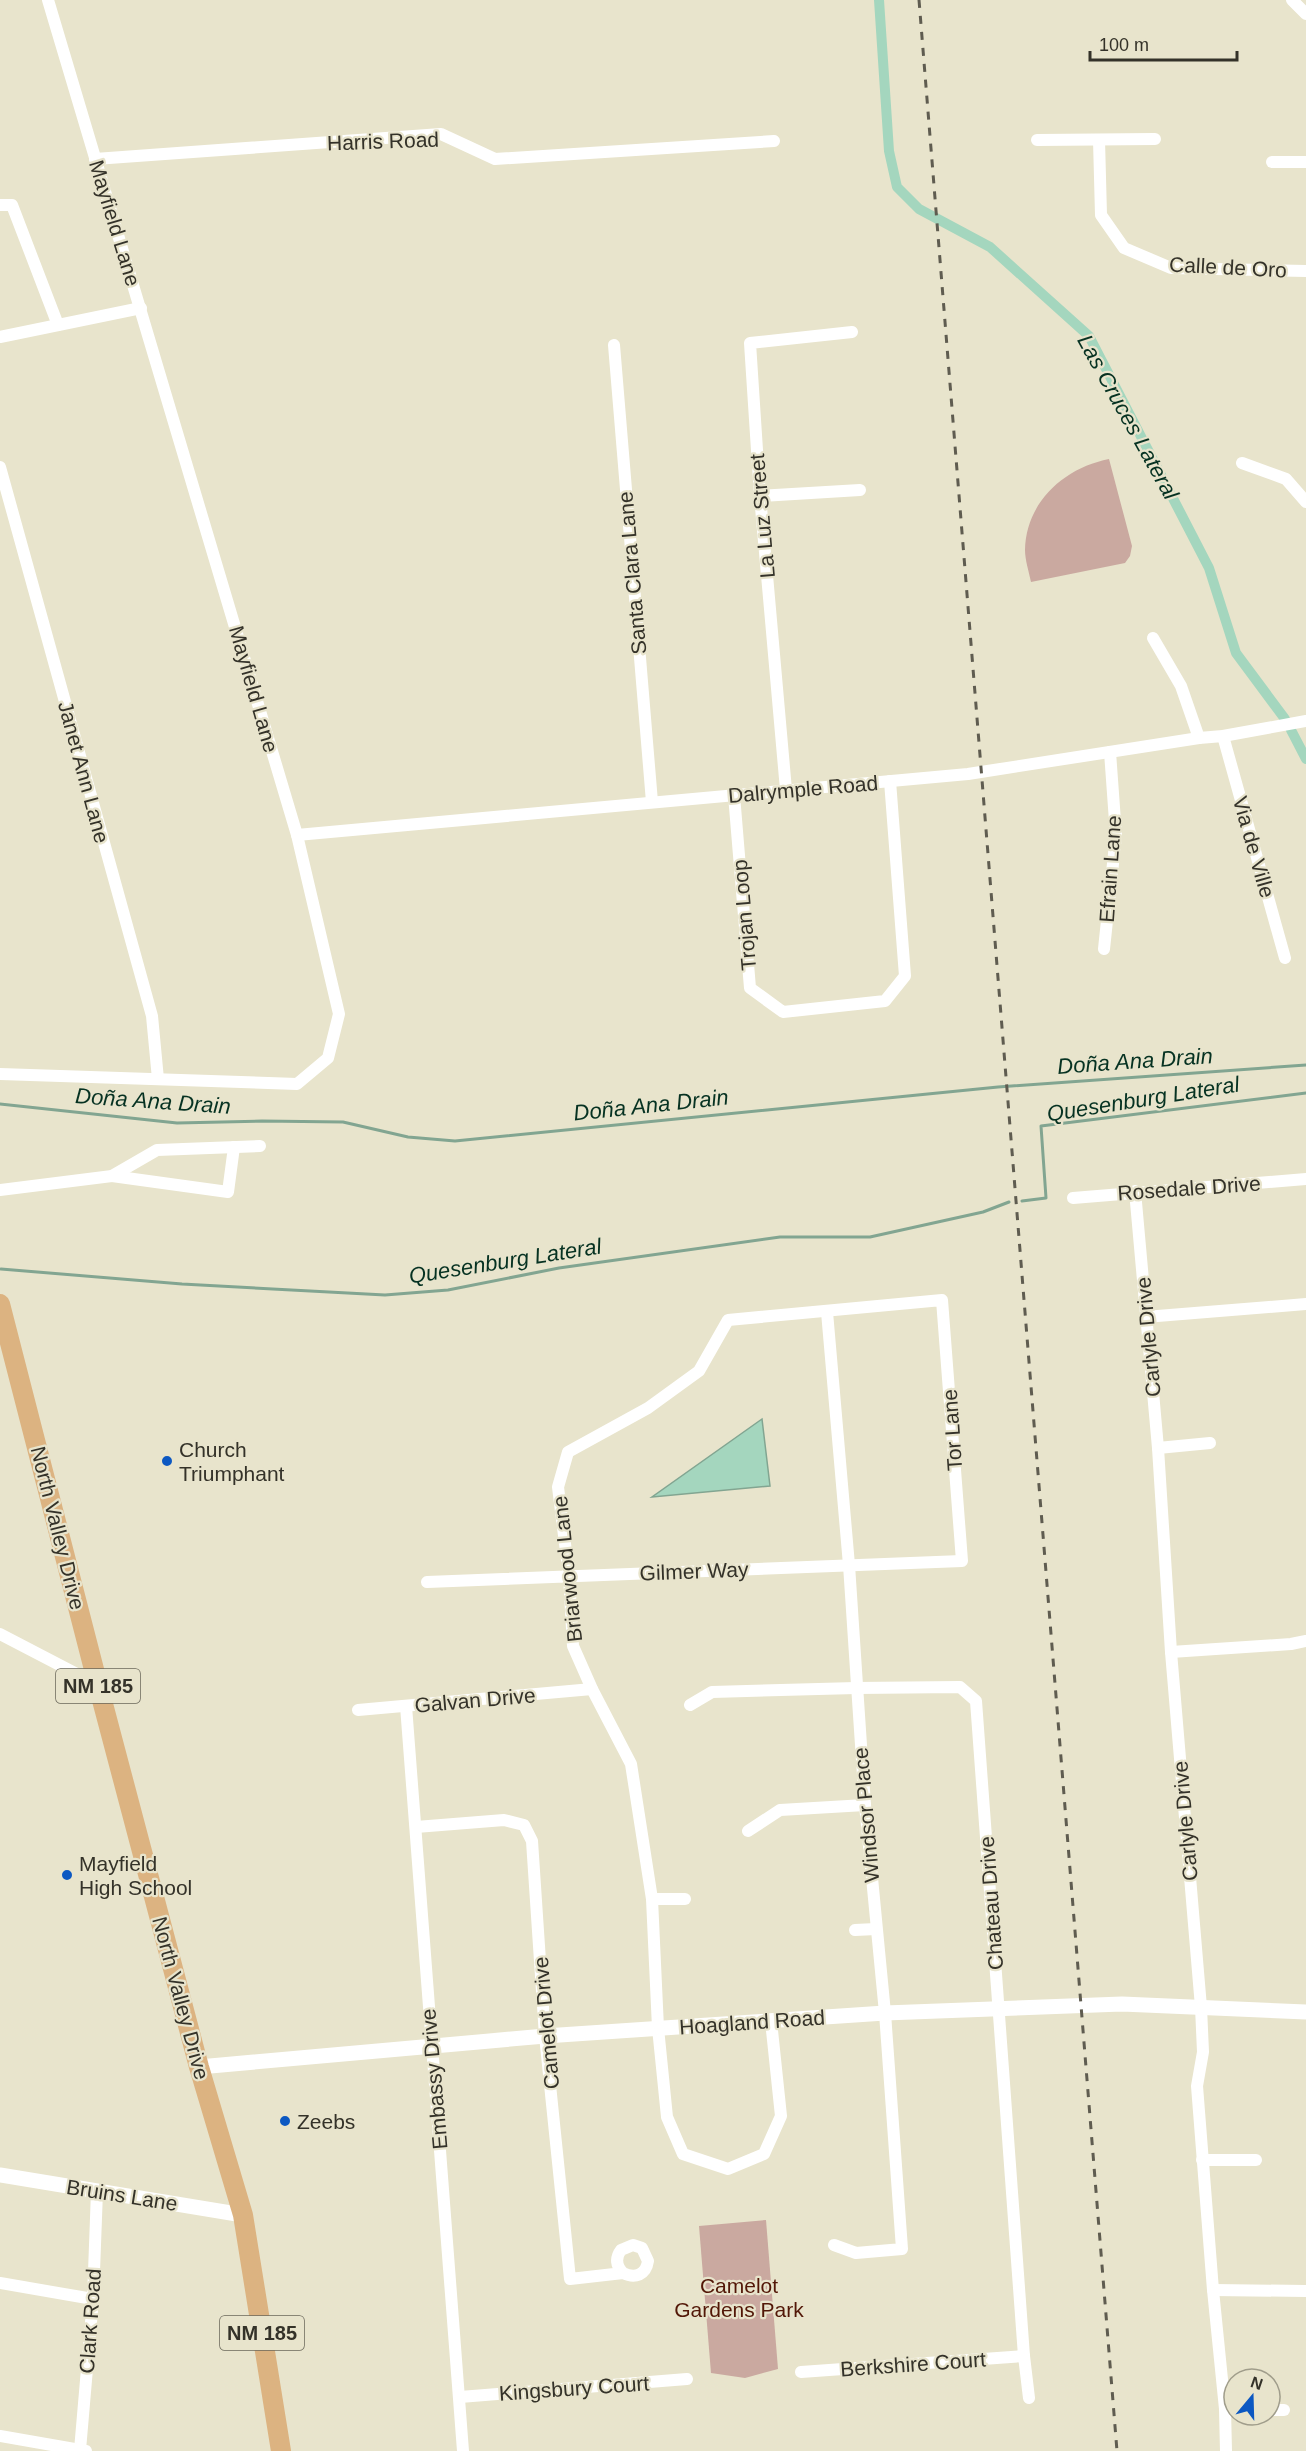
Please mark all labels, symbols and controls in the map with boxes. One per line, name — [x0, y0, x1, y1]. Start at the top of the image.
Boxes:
scale bar — [1090, 24, 1237, 62]
text: 100 m — [1099, 35, 1149, 55]
street label: Harris Road — [327, 128, 439, 154]
street label: Mayfield Lane — [85, 157, 145, 289]
street label: Calle de Oro — [1169, 252, 1287, 282]
water label: Las Cruces Lateral — [1072, 330, 1184, 505]
street label: La Luz Street — [745, 453, 779, 579]
street label: Santa Clara Lane — [613, 491, 651, 655]
street label: Mayfield Lane — [225, 623, 283, 755]
street label: Janet Ann Lane — [54, 699, 114, 845]
street label: Dalrymple Road — [727, 771, 879, 807]
street label: Via de Ville — [1229, 794, 1279, 900]
street label: Efrain Lane — [1095, 815, 1125, 923]
street label: Trojan Loop — [728, 859, 760, 971]
water label: Doña Ana Drain — [1056, 1043, 1214, 1079]
water label: Quesenburg Lateral — [1045, 1071, 1242, 1127]
water label: Doña Ana Drain — [74, 1083, 232, 1119]
water label: Doña Ana Drain — [572, 1084, 730, 1126]
street label: Rosedale Drive — [1117, 1172, 1261, 1204]
water label: Quesenburg Lateral — [407, 1233, 604, 1289]
street label: Carlyle Drive — [1131, 1276, 1165, 1398]
street label: Tor Lane — [938, 1388, 966, 1472]
place label: Church Triumphant — [179, 1438, 285, 1485]
street label: North Valley Drive — [27, 1444, 89, 1612]
marker: Church Triumphant — [160, 1454, 174, 1468]
street label: Briarwood Lane — [548, 1495, 586, 1643]
street label: Gilmer Way — [639, 1558, 749, 1584]
road number: NM 185 — [56, 1669, 140, 1703]
street label: Galvan Drive — [414, 1683, 536, 1717]
street label: Windsor Place — [849, 1747, 883, 1883]
street label: Carlyle Drive — [1168, 1760, 1202, 1882]
street label: Chateau Drive — [975, 1835, 1007, 1971]
place label: Mayfield High School — [79, 1852, 192, 1899]
marker: Mayfield High School — [60, 1868, 74, 1882]
street label: North Valley Drive — [148, 1914, 214, 2082]
street label: Camelot Drive — [529, 1956, 563, 2090]
street label: Hoagland Road — [678, 2005, 826, 2039]
street label: Embassy Drive — [416, 2008, 452, 2150]
place label: Zeebs — [297, 2110, 355, 2133]
marker: Zeebs — [278, 2114, 292, 2128]
street label: Bruins Lane — [65, 2175, 179, 2215]
street label: Clark Road — [75, 2268, 105, 2374]
park label: Camelot Gardens Park — [674, 2274, 804, 2321]
road number: NM 185 — [220, 2316, 304, 2350]
street label: Berkshire Court — [839, 2347, 987, 2381]
north arrow — [1222, 2367, 1282, 2427]
street label: Kingsbury Court — [498, 2371, 650, 2405]
text: N — [1248, 2373, 1265, 2393]

